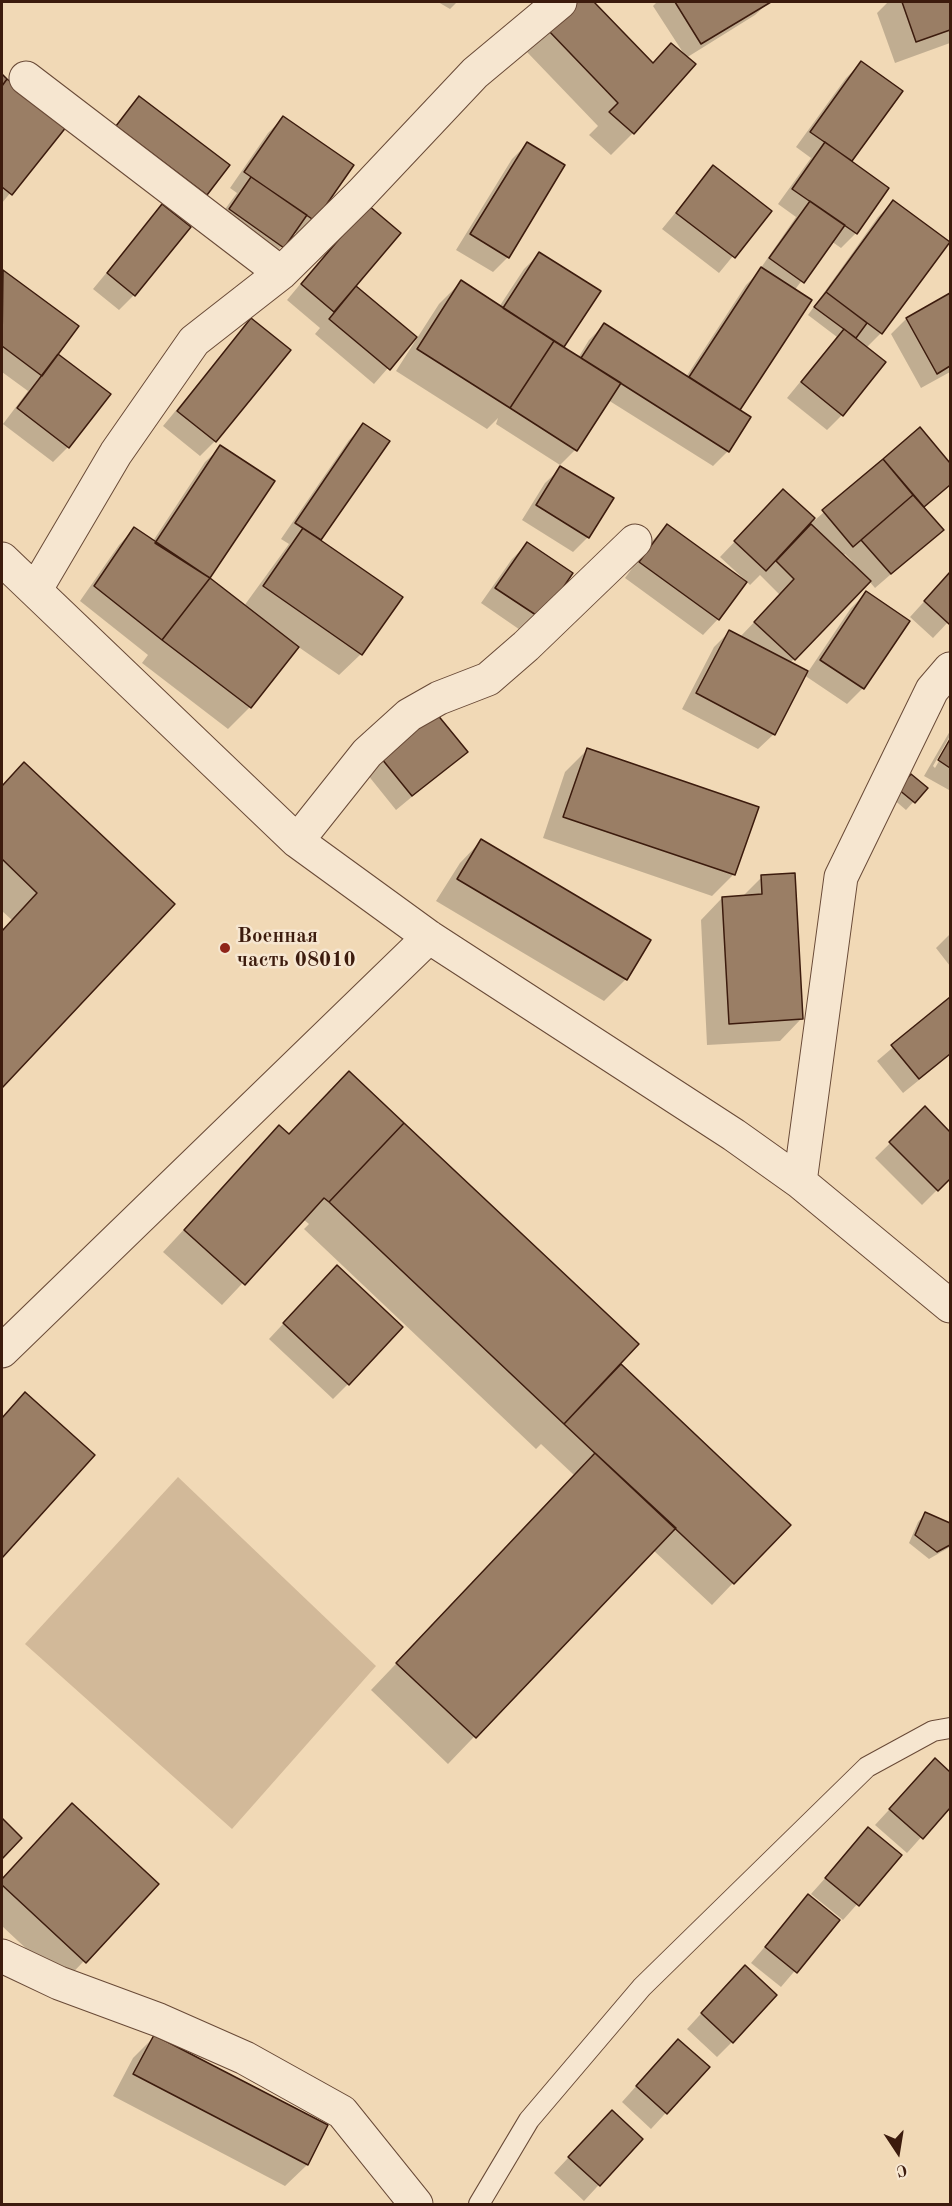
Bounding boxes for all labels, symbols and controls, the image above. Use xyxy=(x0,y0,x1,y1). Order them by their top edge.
place label: Военная часть 08010 xyxy=(237,923,356,973)
marker: Военная часть 08010 xyxy=(218,941,232,955)
north arrow xyxy=(868,2122,928,2182)
text: С xyxy=(895,2161,909,2179)

